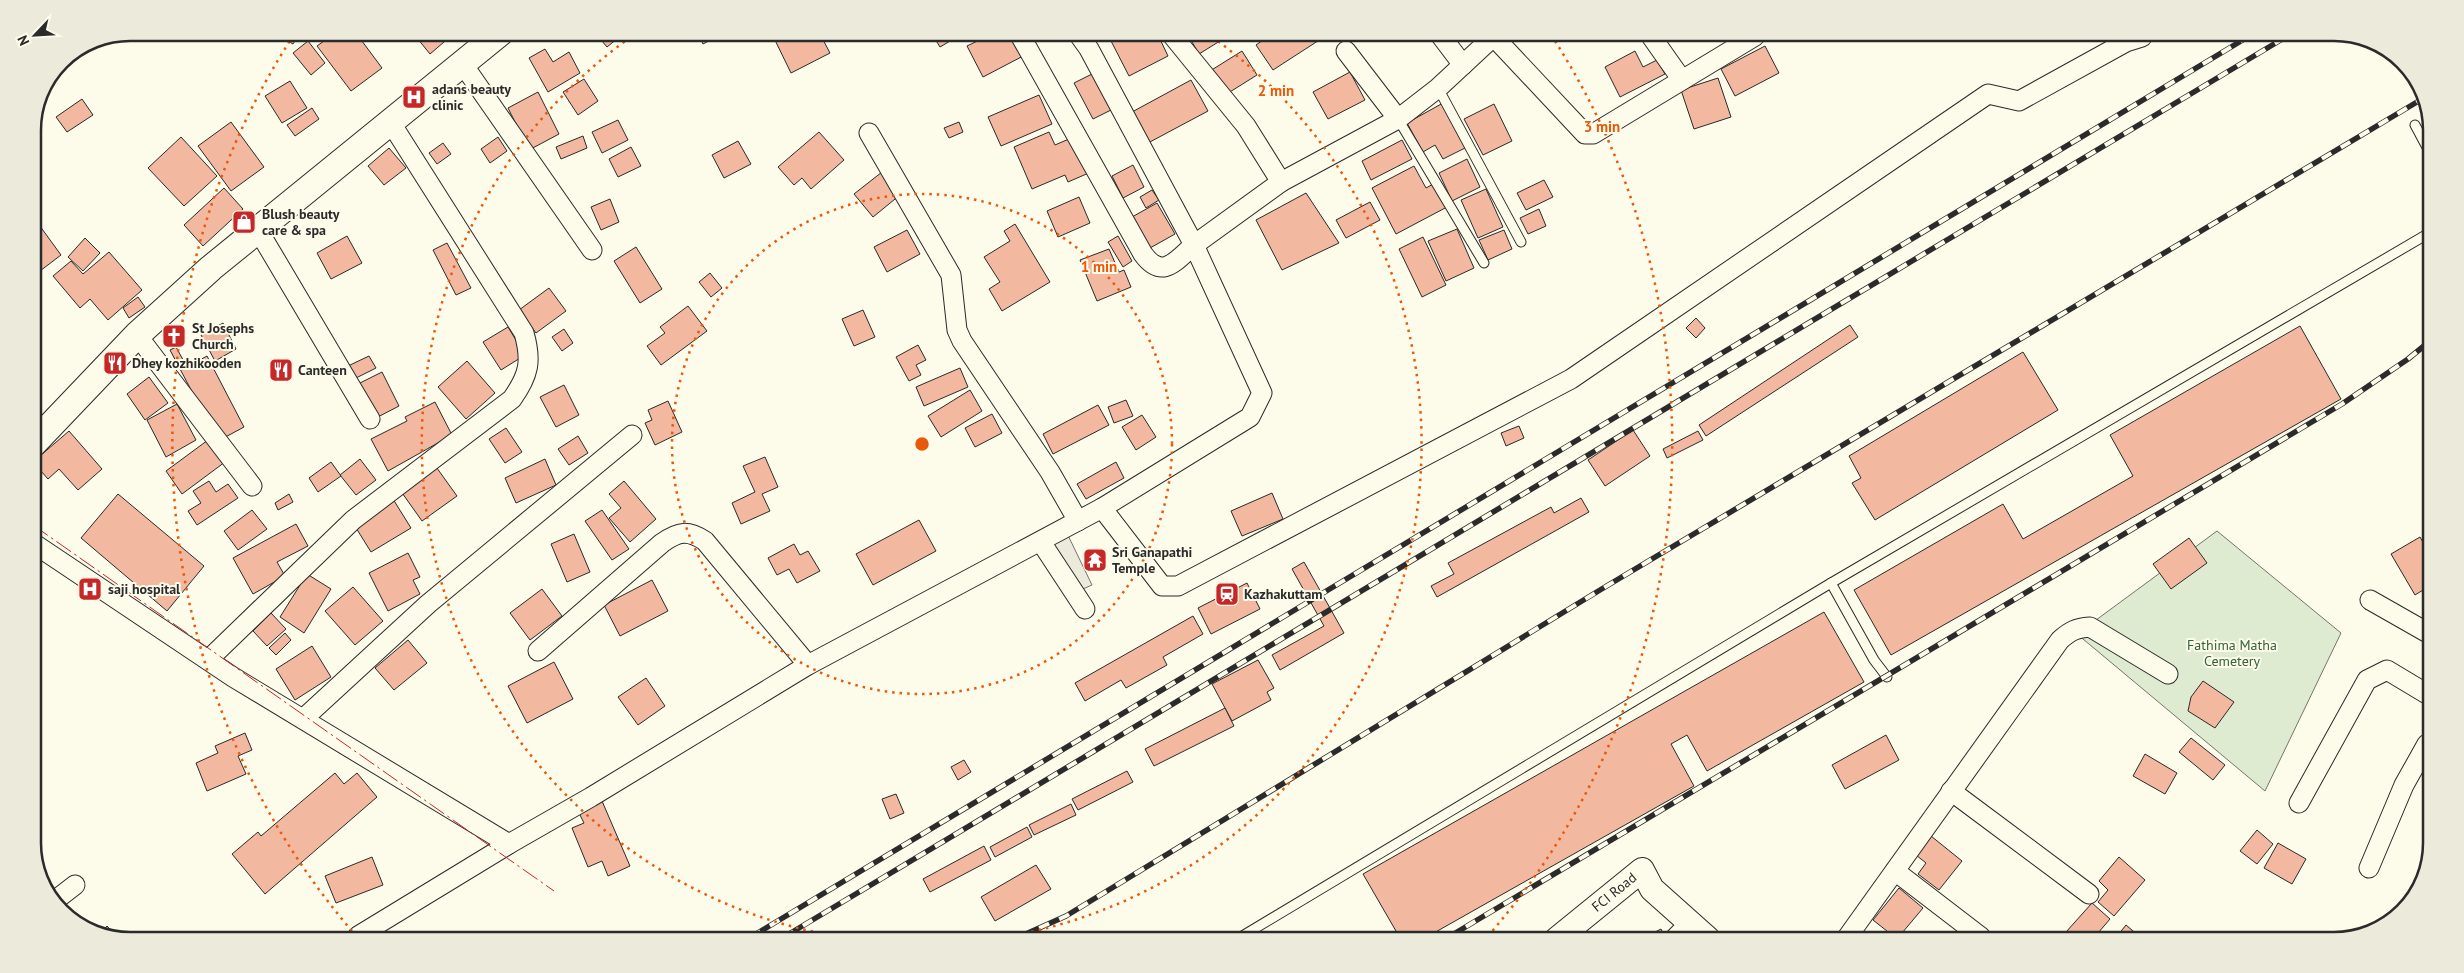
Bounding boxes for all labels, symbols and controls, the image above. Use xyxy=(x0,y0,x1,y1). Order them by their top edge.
north arrow xyxy=(10,10,60,60)
text: N xyxy=(13,33,33,48)
place label: adans beauty clinic xyxy=(432,80,511,114)
text: 2 min xyxy=(1258,81,1294,100)
hospital icon: adans beauty clinic xyxy=(401,84,427,110)
text: 3 min xyxy=(1584,117,1620,136)
place label: Blush beauty care & spa xyxy=(262,205,340,239)
shop icon: Blush beauty care & spa xyxy=(231,209,257,235)
text: 1 min xyxy=(1081,257,1117,276)
place label: St Josephs Church xyxy=(192,319,254,353)
church icon: St Josephs Church xyxy=(161,323,187,349)
restaurant icon: Dhey kozhikooden xyxy=(102,350,128,376)
place label: Dhey kozhikooden xyxy=(132,354,241,372)
restaurant icon: Canteen xyxy=(268,357,294,383)
place label: Canteen xyxy=(298,361,347,379)
centre of rings xyxy=(913,435,931,453)
place label: Sri Ganapathi Temple xyxy=(1112,543,1193,577)
temple icon: Sri Ganapathi Temple xyxy=(1082,547,1108,573)
hospital icon: saji hospital xyxy=(77,576,103,602)
place label: saji hospital xyxy=(108,580,181,598)
station icon: Kazhakuttam xyxy=(1214,581,1240,607)
place label: Kazhakuttam xyxy=(1244,585,1323,603)
park label: Fathima Matha Cemetery xyxy=(2187,636,2277,670)
street label: FCI Road xyxy=(1588,868,1640,916)

